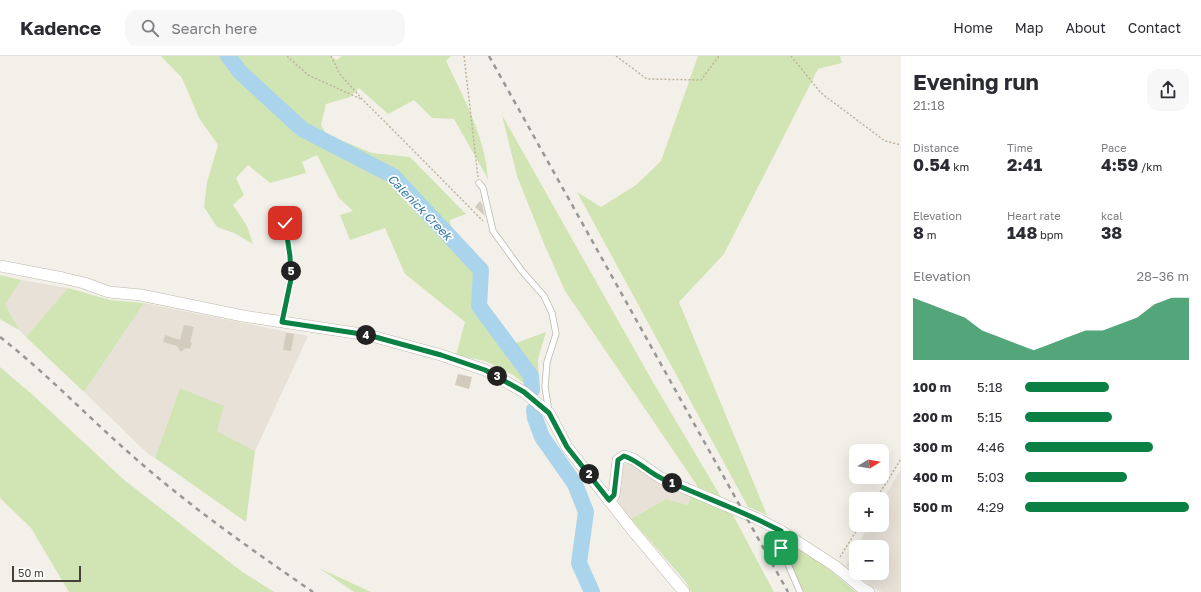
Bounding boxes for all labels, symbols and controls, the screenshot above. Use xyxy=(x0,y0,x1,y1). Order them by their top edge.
search box xyxy=(125,10,405,46)
text: Kadence xyxy=(20,16,101,39)
icon: search xyxy=(139,17,161,39)
text: Search here xyxy=(171,19,257,37)
text: Home xyxy=(953,19,993,36)
text: Map xyxy=(1015,19,1043,36)
text: About xyxy=(1065,19,1106,36)
text: Contact xyxy=(1128,19,1181,36)
text: Evening run xyxy=(913,68,1039,95)
button: share xyxy=(1147,69,1189,111)
text: 21:18 xyxy=(913,97,945,113)
text: Distance xyxy=(913,141,959,154)
text: Time xyxy=(1007,141,1033,154)
text: Pace xyxy=(1101,141,1127,154)
text: 0.54 xyxy=(913,154,951,175)
text: 2:41 xyxy=(1007,154,1042,175)
text: 4:59 xyxy=(1101,154,1138,175)
text: km xyxy=(951,160,969,173)
text: /km xyxy=(1138,160,1162,173)
water label: Calenick Creek xyxy=(385,171,456,244)
pin xyxy=(268,206,302,240)
text: Elevation xyxy=(913,209,962,222)
text: Heart rate xyxy=(1007,209,1061,222)
text: kcal xyxy=(1101,209,1123,222)
icon: check xyxy=(274,212,296,234)
text: 8 xyxy=(913,222,924,243)
text: 148 xyxy=(1007,222,1037,243)
text: 38 xyxy=(1101,222,1122,243)
text: m xyxy=(924,228,936,241)
text: bpm xyxy=(1037,228,1063,241)
pin: 5 xyxy=(281,261,301,281)
text: 5 xyxy=(288,264,294,277)
text: Elevation xyxy=(913,268,971,284)
text: 28–36 m xyxy=(1136,268,1189,284)
pin: 4 xyxy=(356,325,376,345)
text: 4 xyxy=(363,328,369,341)
pin: 3 xyxy=(487,366,507,386)
text: 3 xyxy=(494,369,500,382)
text: 100 m xyxy=(913,379,951,395)
text: 5:18 xyxy=(977,379,1003,395)
text: 200 m xyxy=(913,409,952,425)
text: 5:15 xyxy=(977,409,1002,425)
text: 300 m xyxy=(913,439,952,455)
text: 4:46 xyxy=(977,439,1005,455)
north arrow xyxy=(849,444,889,484)
map controls xyxy=(849,444,889,580)
pin: 2 xyxy=(579,464,599,484)
text: 2 xyxy=(586,467,592,480)
text: 400 m xyxy=(913,469,953,485)
text: 5:03 xyxy=(977,469,1004,485)
pin: 1 xyxy=(662,473,682,493)
text: 1 xyxy=(669,476,675,489)
button: + xyxy=(849,492,889,532)
text: 500 m xyxy=(913,499,952,515)
text: 4:29 xyxy=(977,499,1004,515)
pin xyxy=(764,531,798,565)
icon: arrive xyxy=(770,537,792,559)
button: − xyxy=(849,540,889,580)
scale bar xyxy=(12,564,81,583)
text: 50 m xyxy=(18,566,44,579)

